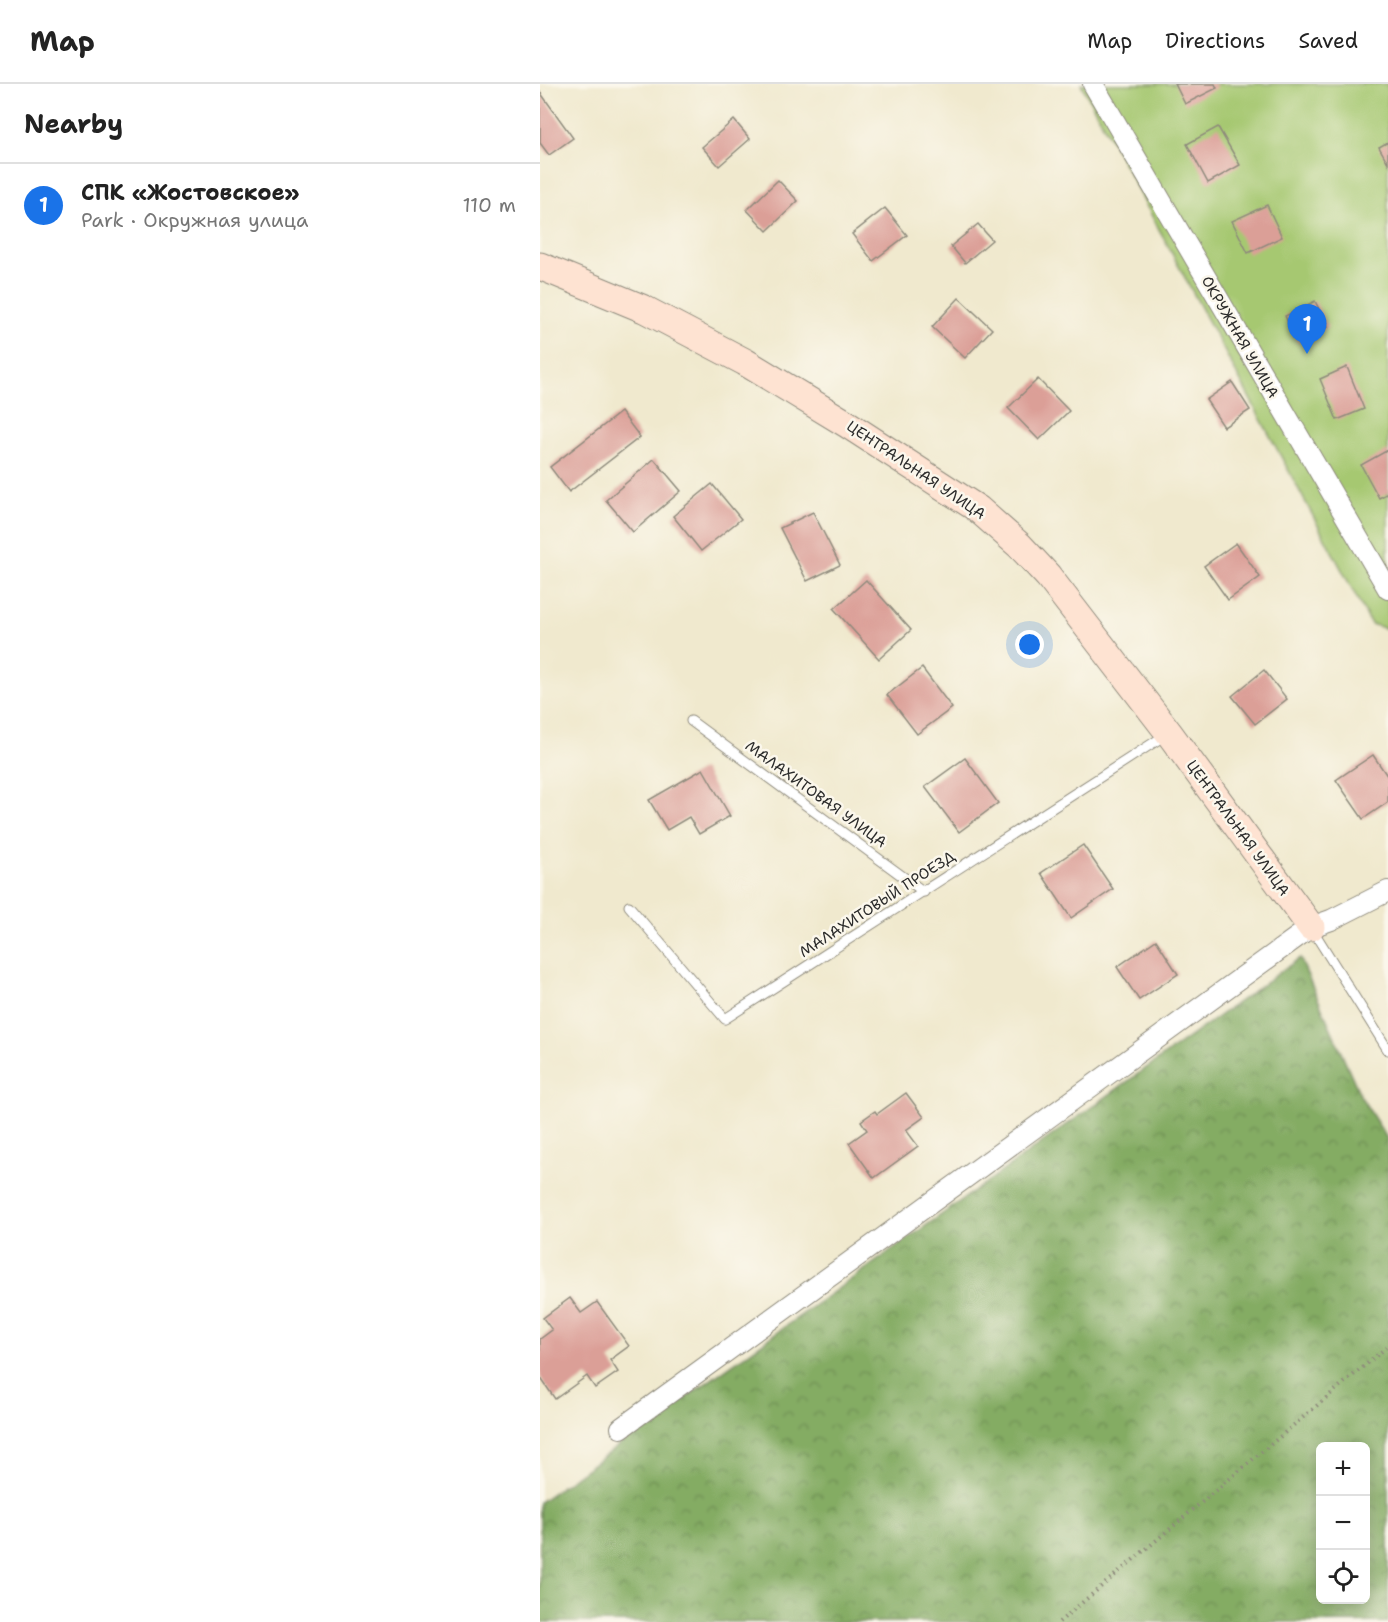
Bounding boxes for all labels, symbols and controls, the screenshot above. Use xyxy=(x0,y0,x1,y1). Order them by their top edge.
text: Map xyxy=(30,22,95,60)
text: Map xyxy=(1087,27,1132,55)
text: Directions xyxy=(1165,27,1265,55)
text: Saved xyxy=(1298,27,1358,55)
text: Nearby xyxy=(24,106,123,141)
text: СПК «Жостовское» xyxy=(81,178,300,207)
text: 1 xyxy=(39,192,48,218)
text: 110 m xyxy=(462,192,516,218)
text: Park · Окружная улица xyxy=(81,207,308,233)
street label: ОКРУЖНАЯ УЛИЦА xyxy=(1197,272,1283,402)
pin: 1 xyxy=(1288,304,1326,354)
street label: ЦЕНТРАЛЬНАЯ УЛИЦА xyxy=(843,416,989,524)
your location xyxy=(1015,630,1044,659)
street label: МАЛАХИТОВАЯ УЛИЦА xyxy=(741,736,891,852)
street label: ЦЕНТРАЛЬНАЯ УЛИЦА xyxy=(1182,756,1294,900)
street label: МАЛАХИТОВЫЙ ПРОЕЗД xyxy=(795,845,959,962)
map controls xyxy=(1316,1442,1370,1604)
button: + xyxy=(1316,1442,1370,1496)
button: − xyxy=(1316,1496,1370,1550)
button: locate xyxy=(1316,1550,1370,1604)

